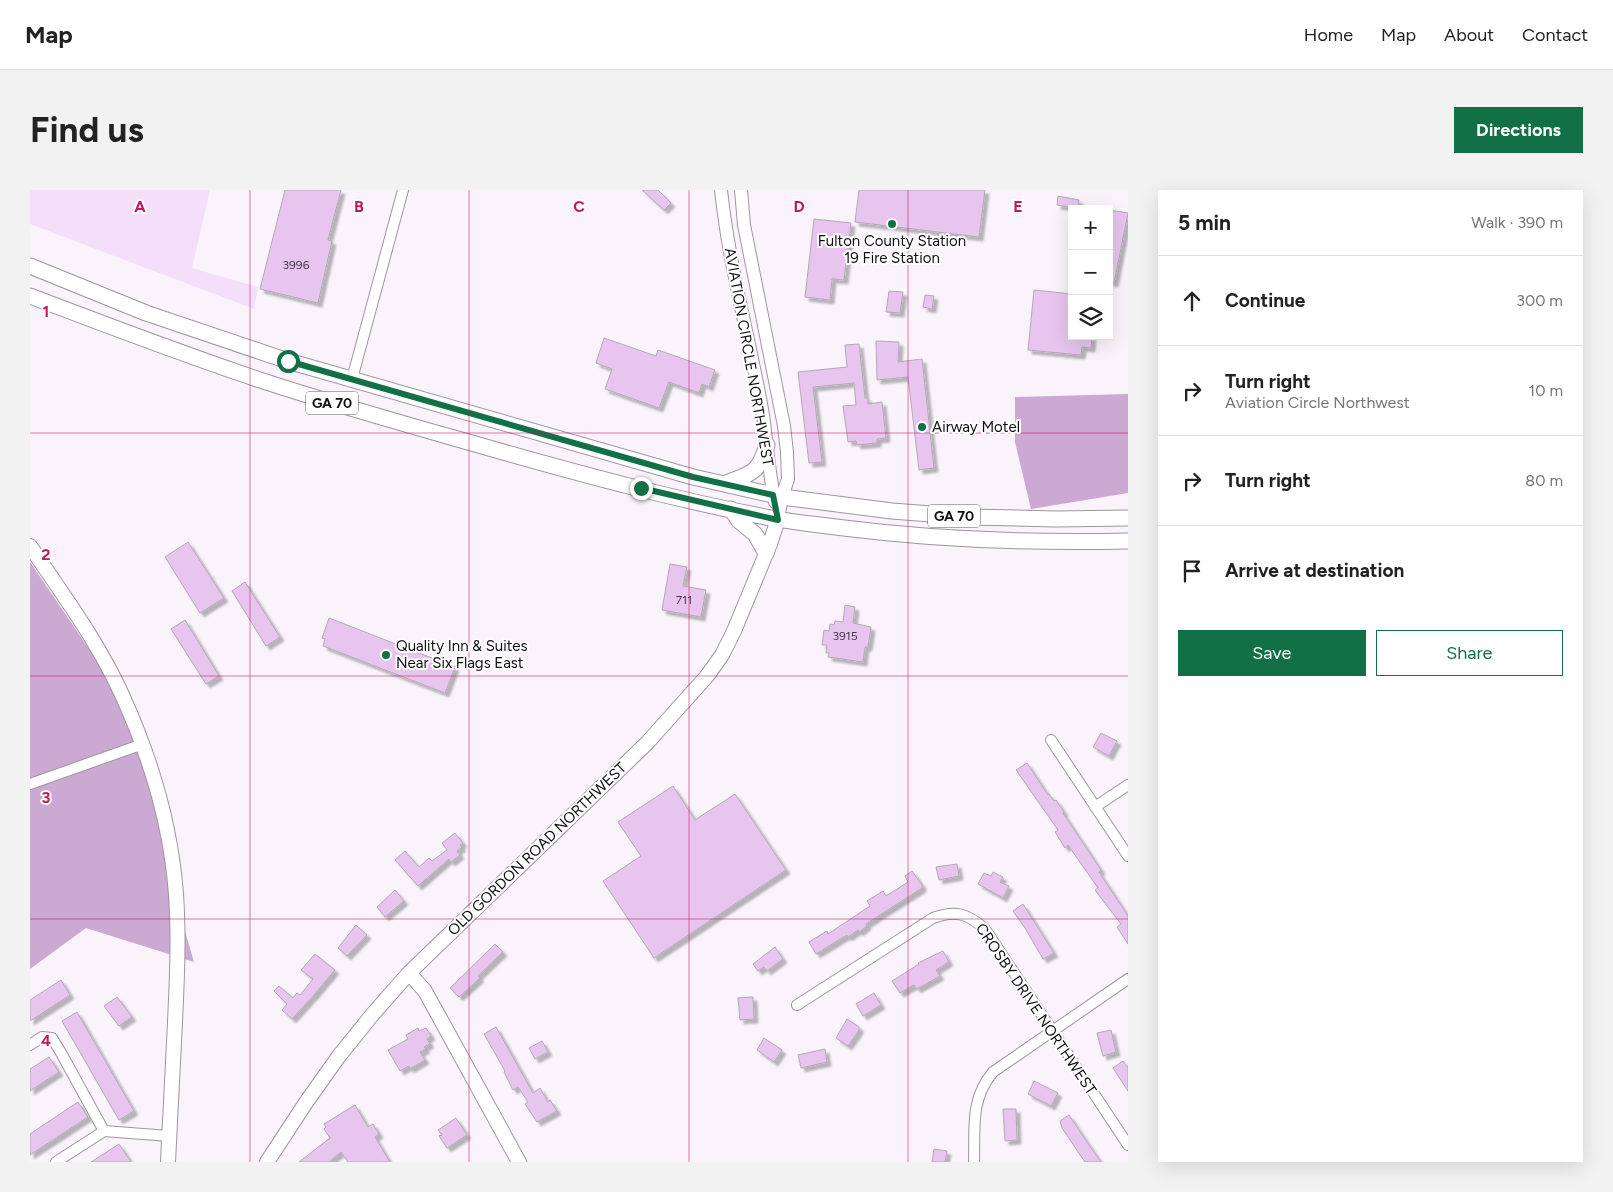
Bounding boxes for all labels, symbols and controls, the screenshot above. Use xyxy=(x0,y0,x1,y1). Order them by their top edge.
text: Map xyxy=(25,20,73,49)
text: Home xyxy=(1304,24,1353,46)
text: Map xyxy=(1381,24,1416,46)
text: About xyxy=(1444,24,1494,46)
text: Contact xyxy=(1522,24,1588,46)
button: Directions xyxy=(1454,107,1583,153)
text: Find us xyxy=(30,109,144,151)
text: A xyxy=(134,197,146,216)
text: B xyxy=(354,197,364,216)
text: C xyxy=(573,197,585,216)
text: D xyxy=(793,197,805,216)
text: E xyxy=(1013,197,1023,216)
map controls xyxy=(1068,205,1113,340)
button: + xyxy=(1068,205,1113,250)
text: 5 min xyxy=(1178,210,1231,235)
text: Walk · 390 m xyxy=(1471,213,1563,232)
marker: Fulton County Station 19 Fire Station xyxy=(886,218,898,230)
place label: Fulton County Station 19 Fire Station xyxy=(818,232,966,267)
street label: AVIATION CIRCLE NORTHWEST xyxy=(721,246,777,468)
button: − xyxy=(1068,250,1113,295)
house number: 3996 xyxy=(283,258,310,272)
icon: ahead xyxy=(1178,287,1206,315)
text: Continue xyxy=(1225,289,1305,312)
text: 300 m xyxy=(1516,291,1563,310)
button: layers xyxy=(1068,295,1113,340)
text: 1 xyxy=(43,302,49,321)
route start xyxy=(277,350,300,373)
text: Turn right xyxy=(1225,370,1311,393)
icon: right xyxy=(1178,377,1206,405)
text: 10 m xyxy=(1529,381,1563,400)
road number: GA 70 xyxy=(306,392,358,414)
text: Aviation Circle Northwest xyxy=(1225,393,1410,412)
place label: Airway Motel xyxy=(932,418,1020,436)
marker: Airway Motel xyxy=(916,421,928,433)
icon: right xyxy=(1178,467,1206,495)
text: Turn right xyxy=(1225,469,1311,492)
text: 80 m xyxy=(1525,471,1563,490)
route end xyxy=(630,477,653,500)
road number: GA 70 xyxy=(928,504,980,528)
text: 2 xyxy=(41,545,51,564)
icon: arrive xyxy=(1178,557,1206,585)
text: Arrive at destination xyxy=(1225,559,1404,582)
house number: 711 xyxy=(676,593,692,607)
house number: 3915 xyxy=(832,629,858,643)
button: Save xyxy=(1178,630,1366,676)
button: Share xyxy=(1376,630,1563,676)
place label: Quality Inn & Suites Near Six Flags East xyxy=(396,637,528,672)
marker: Quality Inn & Suites Near Six Flags East xyxy=(380,649,392,661)
street label: OLD GORDON ROAD NORTHWEST xyxy=(444,758,631,939)
text: 3 xyxy=(42,788,51,807)
street label: CROSBY DRIVE NORTHWEST xyxy=(972,920,1101,1099)
text: 4 xyxy=(41,1031,51,1050)

